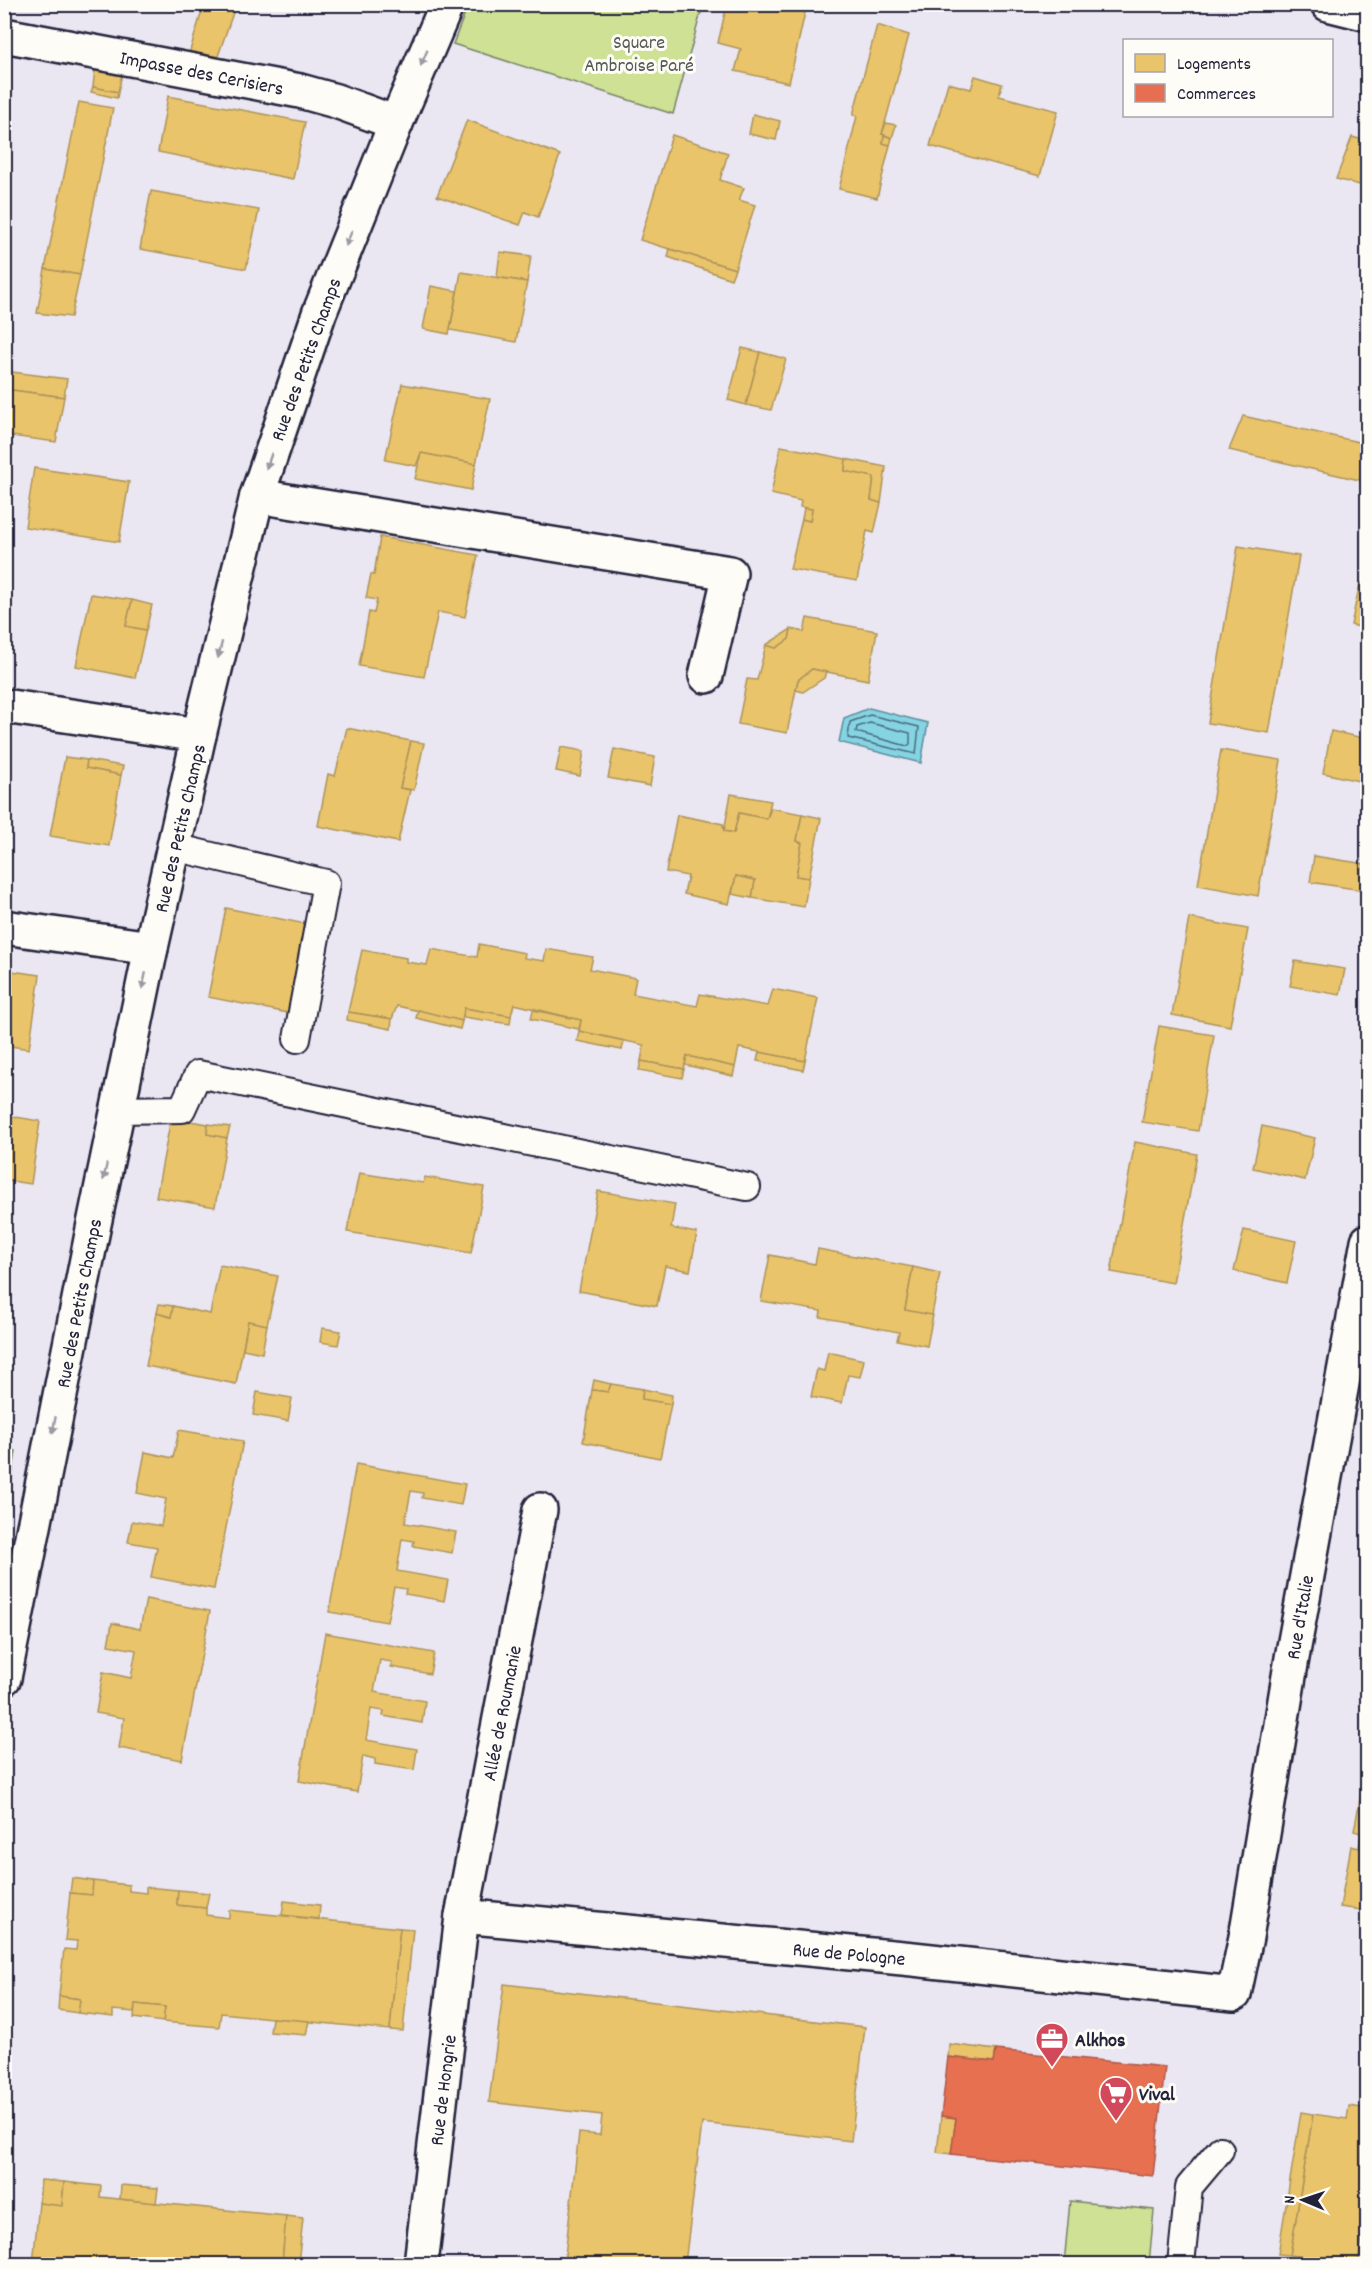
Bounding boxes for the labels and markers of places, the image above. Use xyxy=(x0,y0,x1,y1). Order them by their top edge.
office icon: Alkhos xyxy=(1034,2021,1070,2068)
place label: Alkhos xyxy=(1075,2028,1125,2056)
supermarket icon: Vival xyxy=(1098,2075,1134,2122)
place label: Vival xyxy=(1139,2082,1175,2110)

